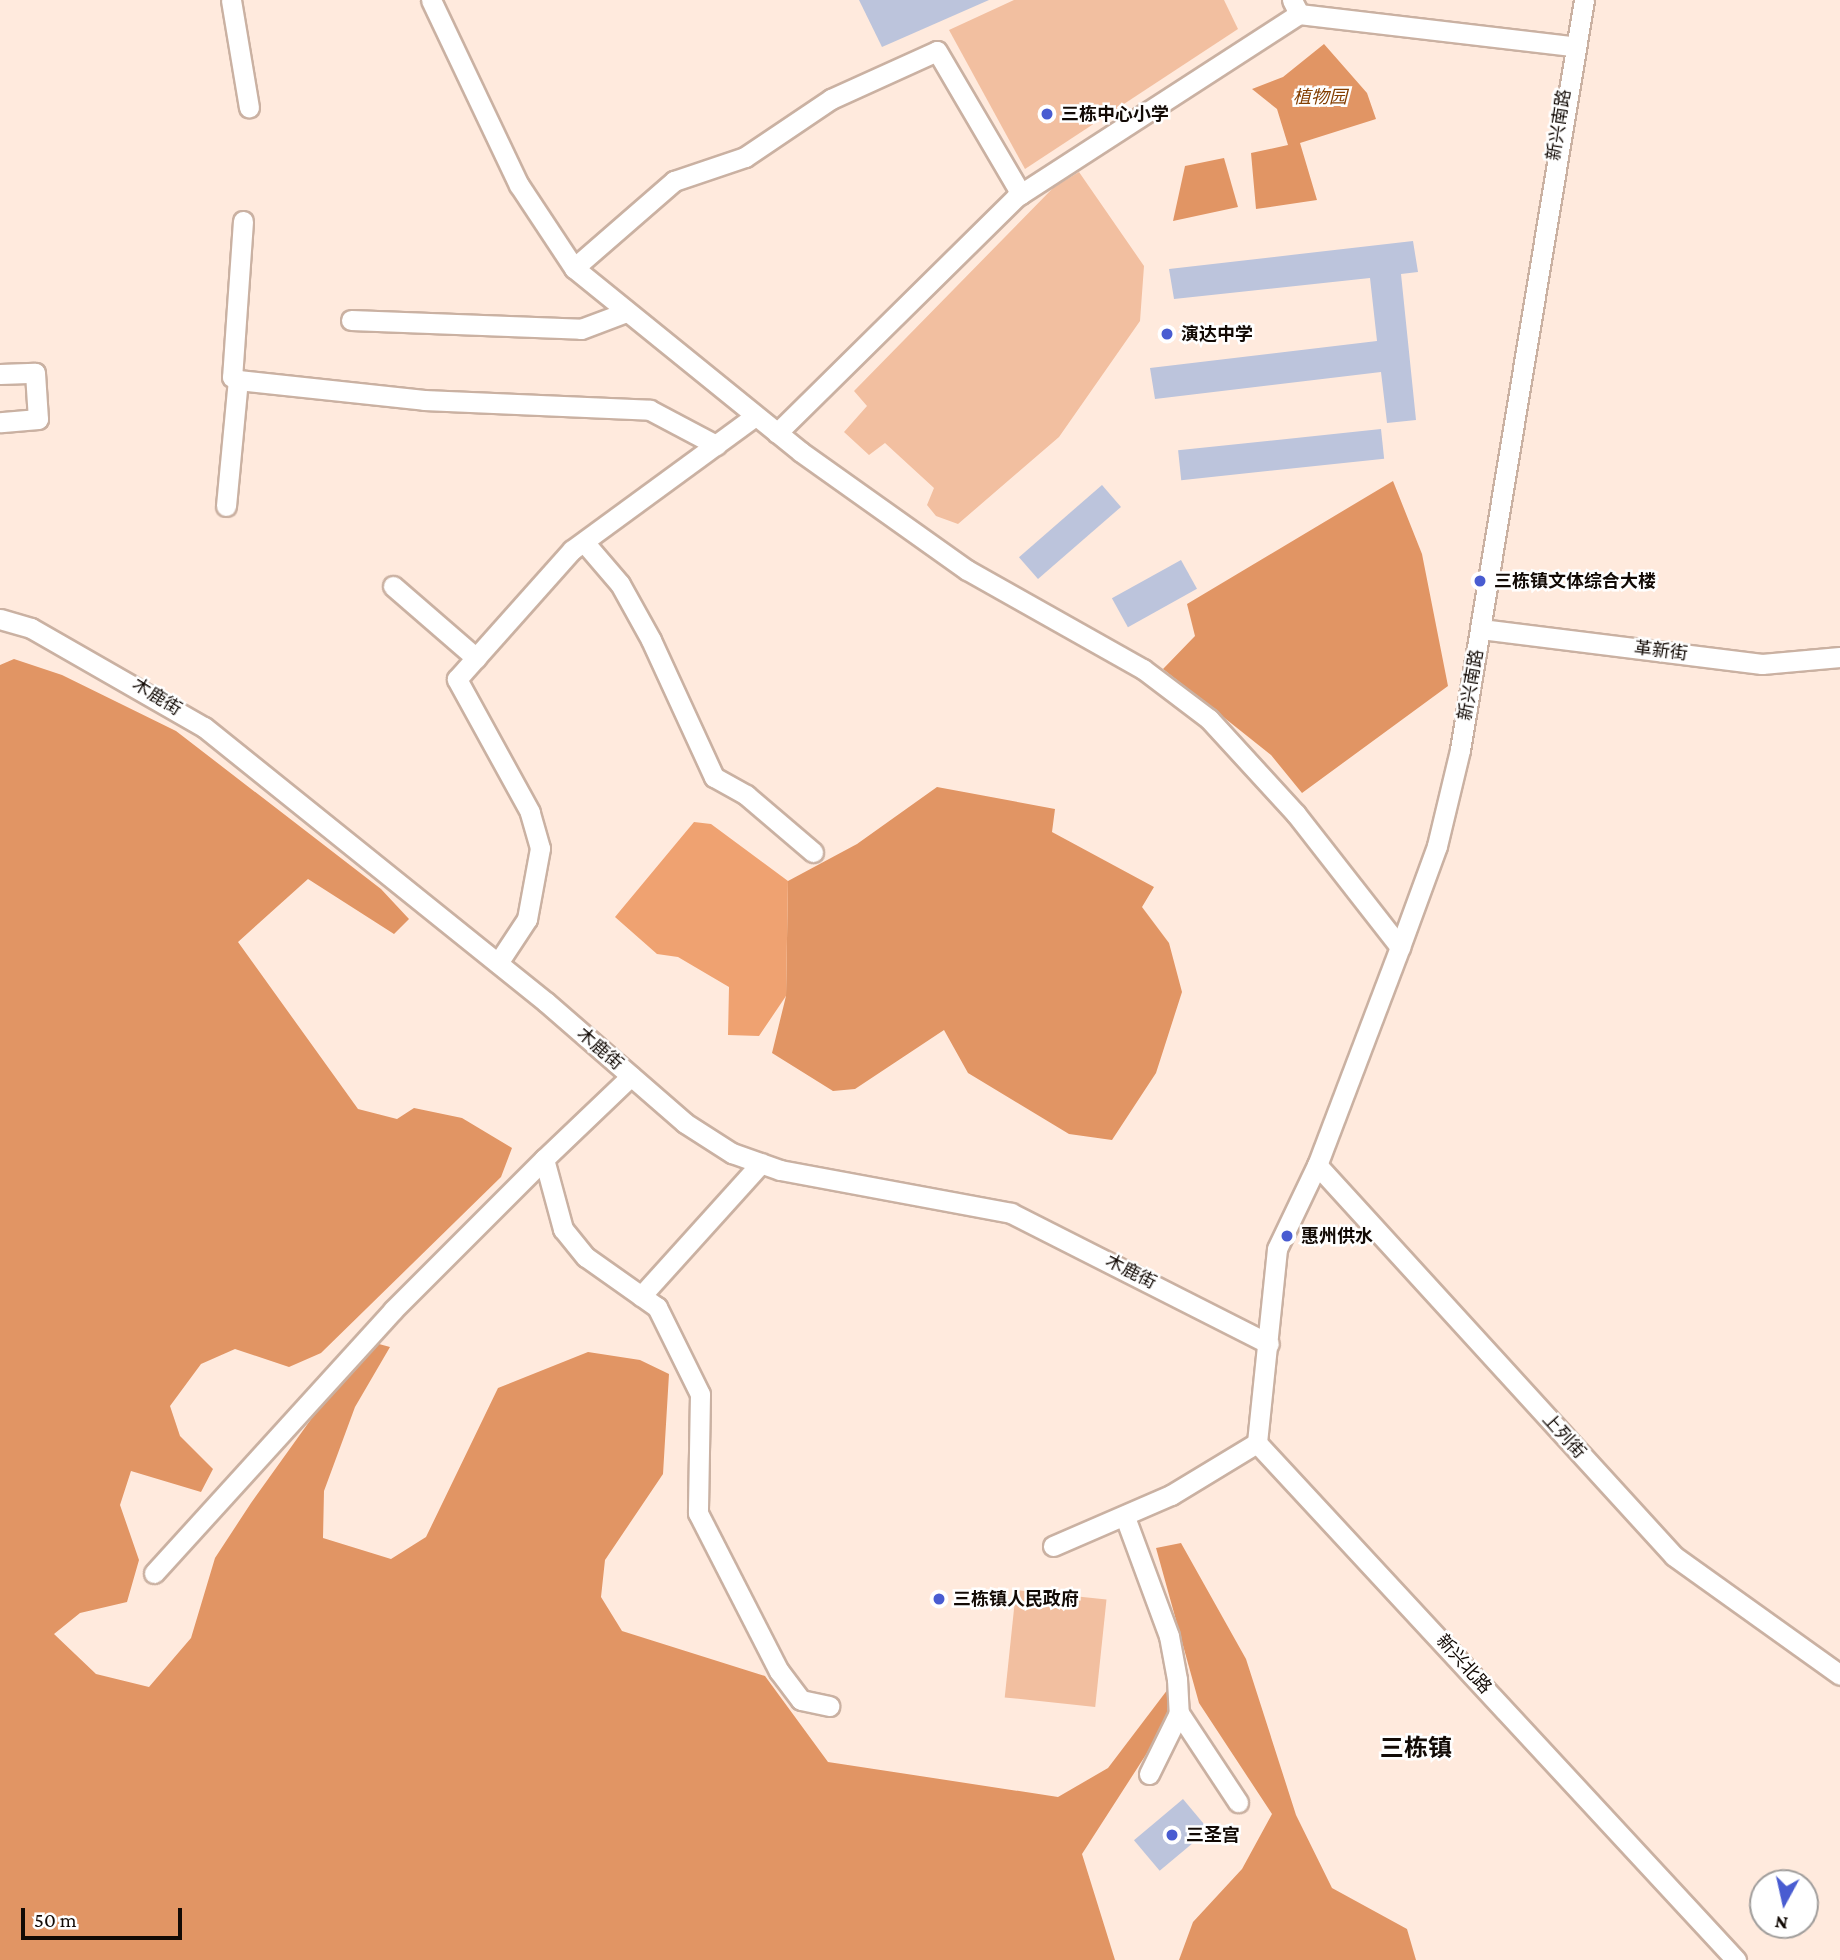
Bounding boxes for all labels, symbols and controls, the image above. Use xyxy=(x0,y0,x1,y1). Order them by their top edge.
park label: 植物园 xyxy=(1293,86,1347,108)
street label: 新兴南路 xyxy=(1543,88,1575,162)
place label: 三栋中心小学 xyxy=(1061,103,1169,125)
marker: 三栋中心小学 xyxy=(1039,106,1055,122)
place label: 演达中学 xyxy=(1181,323,1253,345)
marker: 演达中学 xyxy=(1159,326,1175,342)
place label: 三栋镇文体综合大楼 xyxy=(1494,570,1656,592)
marker: 三栋镇文体综合大楼 xyxy=(1472,573,1488,589)
street label: 革新街 xyxy=(1633,637,1689,665)
street label: 新兴南路 xyxy=(1454,648,1488,722)
street label: 木鹿街 xyxy=(128,674,186,720)
street label: 木鹿街 xyxy=(573,1023,627,1075)
place label: 惠州供水 xyxy=(1301,1225,1373,1247)
marker: 惠州供水 xyxy=(1279,1228,1295,1244)
street label: 木鹿街 xyxy=(1102,1250,1160,1294)
street label: 上列街 xyxy=(1538,1409,1590,1463)
place label: 三栋镇人民政府 xyxy=(953,1588,1079,1610)
marker: 三栋镇人民政府 xyxy=(931,1591,947,1607)
street label: 新兴北路 xyxy=(1432,1630,1496,1698)
district label: 三栋镇 xyxy=(1380,1734,1452,1762)
place label: 三圣宫 xyxy=(1186,1824,1240,1846)
marker: 三圣宫 xyxy=(1164,1827,1180,1843)
north arrow xyxy=(1749,1869,1819,1939)
scale bar xyxy=(24,1894,186,1938)
text: 50 m xyxy=(34,1908,77,1932)
text: N xyxy=(1773,1912,1789,1935)

